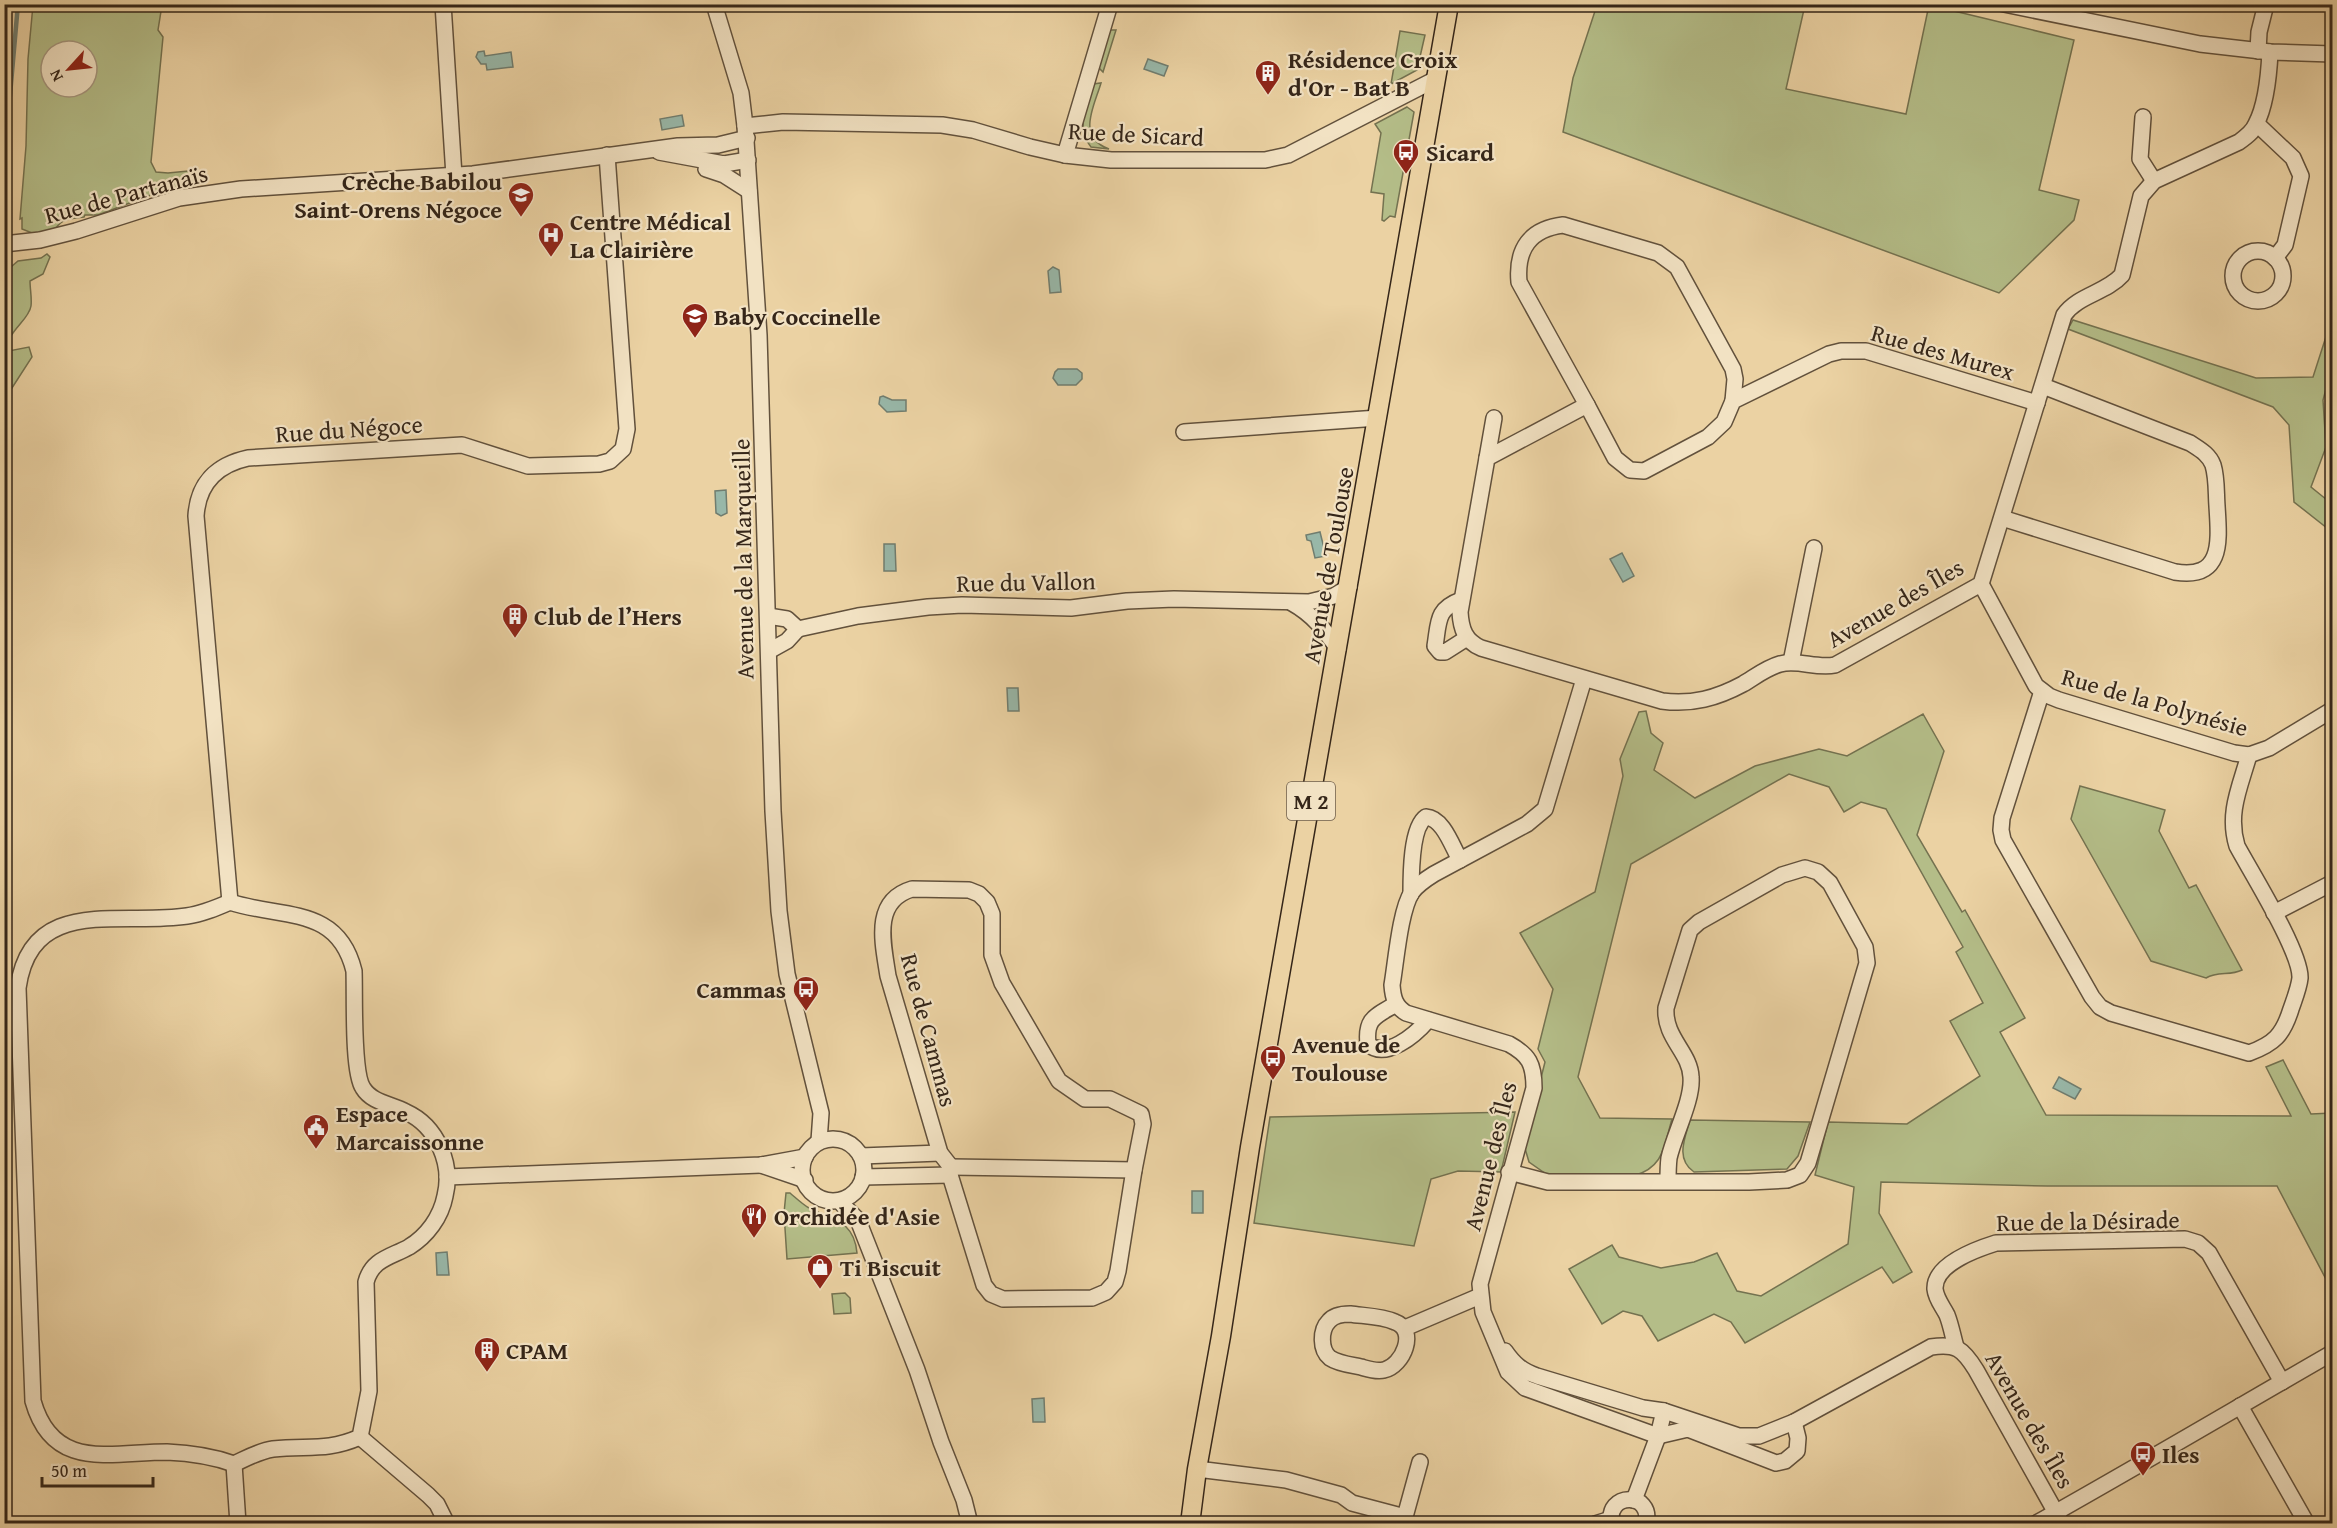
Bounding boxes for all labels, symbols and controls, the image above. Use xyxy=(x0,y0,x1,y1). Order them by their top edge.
north arrow xyxy=(39,39,99,99)
place label: Résidence Croix d'Or - Bat B xyxy=(1288,42,1458,105)
building icon: Résidence Croix d'Or - Bat B xyxy=(1253,58,1283,96)
text: N xyxy=(42,65,69,86)
street label: Rue de Sicard xyxy=(1067,113,1205,155)
place label: Sicard xyxy=(1426,135,1494,170)
bus stop icon: Sicard xyxy=(1391,137,1421,175)
street label: Rue de Partanaïs xyxy=(40,155,212,233)
place label: Crèche Babilou Saint-Orens Négoce xyxy=(294,164,502,227)
school or university icon: Crèche Babilou Saint-Orens Négoce xyxy=(506,180,536,218)
place label: Centre Médical La Clairière xyxy=(570,204,731,267)
hospital icon: Centre Médical La Clairière xyxy=(536,220,566,258)
place label: Baby Coccinelle xyxy=(714,299,881,334)
school or university icon: Baby Coccinelle xyxy=(680,301,710,339)
street label: Rue des Murex xyxy=(1867,315,2019,389)
street label: Rue du Négoce xyxy=(274,406,424,452)
street label: Avenue de la Marqueille xyxy=(723,438,763,680)
street label: Avenue de Toulouse xyxy=(1293,464,1363,666)
street label: Avenue des Îles xyxy=(1820,550,1970,656)
street label: Rue du Vallon xyxy=(956,563,1096,601)
place label: Club de l’Hers xyxy=(534,599,682,634)
building icon: Club de l’Hers xyxy=(500,601,530,639)
street label: Rue de la Polynésie xyxy=(2058,659,2252,745)
road number: M 2 xyxy=(1287,782,1335,820)
street label: Rue de Cammas xyxy=(892,950,966,1110)
place label: Cammas xyxy=(696,972,786,1007)
bus stop icon: Cammas xyxy=(791,974,821,1012)
place label: Avenue de Toulouse xyxy=(1292,1027,1400,1090)
bus stop icon: Avenue de Toulouse xyxy=(1258,1043,1288,1081)
street label: Avenue des Îles xyxy=(1455,1078,1525,1234)
place label: Espace Marcaissonne xyxy=(336,1096,484,1159)
public building icon: Espace Marcaissonne xyxy=(301,1112,331,1150)
place label: Orchidée d'Asie xyxy=(774,1199,940,1234)
restaurant icon: Orchidée d'Asie xyxy=(739,1201,769,1239)
street label: Rue de la Désirade xyxy=(1996,1202,2180,1240)
place label: Ti Biscuit xyxy=(840,1250,941,1285)
shop icon: Ti Biscuit xyxy=(805,1252,835,1290)
place label: CPAM xyxy=(506,1333,568,1368)
building icon: CPAM xyxy=(472,1335,502,1373)
street label: Avenue des Îles xyxy=(1977,1345,2083,1495)
place label: Iles xyxy=(2162,1437,2200,1472)
bus stop icon: Iles xyxy=(2128,1439,2158,1477)
scale bar xyxy=(42,1450,153,1488)
text: 50 m xyxy=(51,1457,87,1484)

